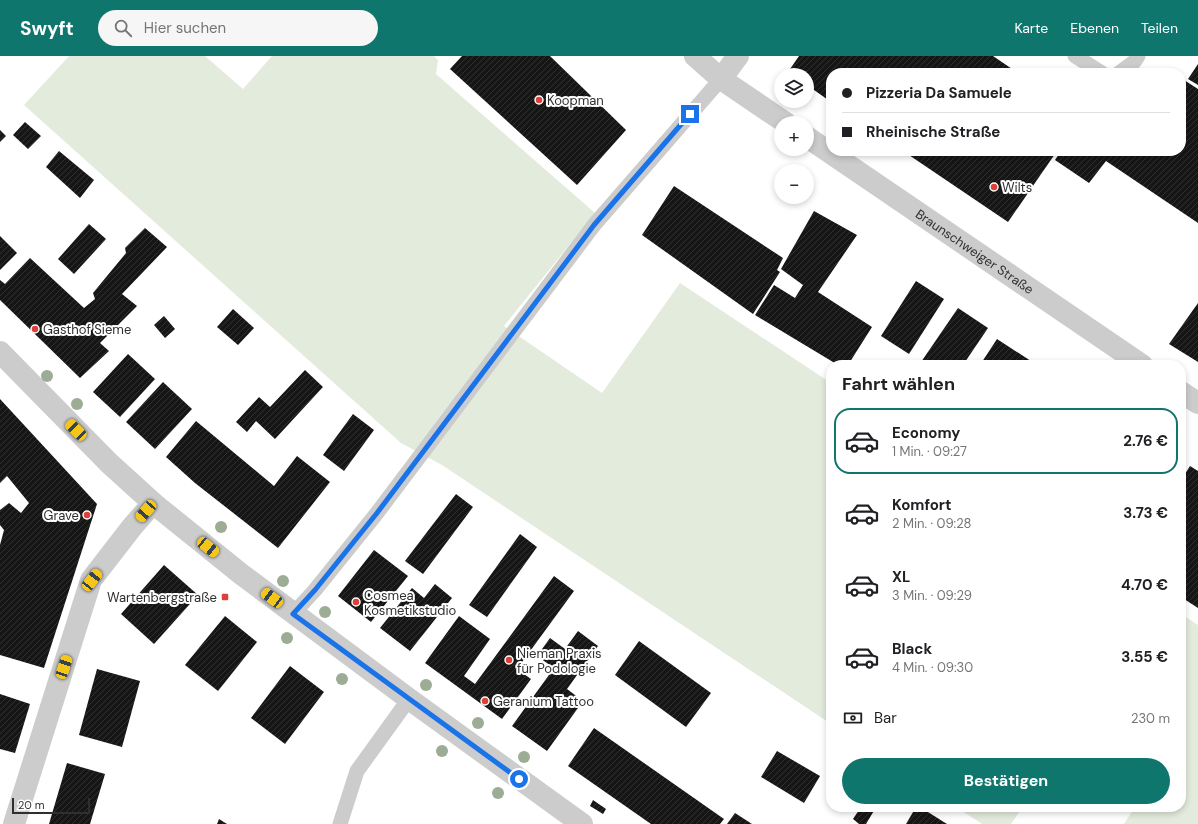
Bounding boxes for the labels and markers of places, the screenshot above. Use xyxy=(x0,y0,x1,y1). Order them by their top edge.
place label: Koopman xyxy=(547,92,604,109)
marker: Koopman xyxy=(534,95,544,105)
place label: Wilts xyxy=(1002,179,1032,196)
marker: Wilts xyxy=(989,182,999,192)
place label: Gasthof Sieme xyxy=(43,321,131,338)
marker: Gasthof Sieme xyxy=(30,324,40,334)
place label: Grave xyxy=(44,507,79,524)
marker: Grave xyxy=(82,510,92,520)
place label: Cosmea Kosmetikstudio xyxy=(364,587,457,619)
place label: Wartenbergstraße xyxy=(107,589,217,606)
marker: Wartenbergstraße xyxy=(220,592,230,602)
marker: Cosmea Kosmetikstudio xyxy=(351,597,361,607)
place label: Nieman Praxis für Podologie xyxy=(517,645,602,677)
marker: Nieman Praxis für Podologie xyxy=(504,655,514,665)
place label: Geranium Tattoo xyxy=(493,693,594,710)
marker: Geranium Tattoo xyxy=(480,696,490,706)

